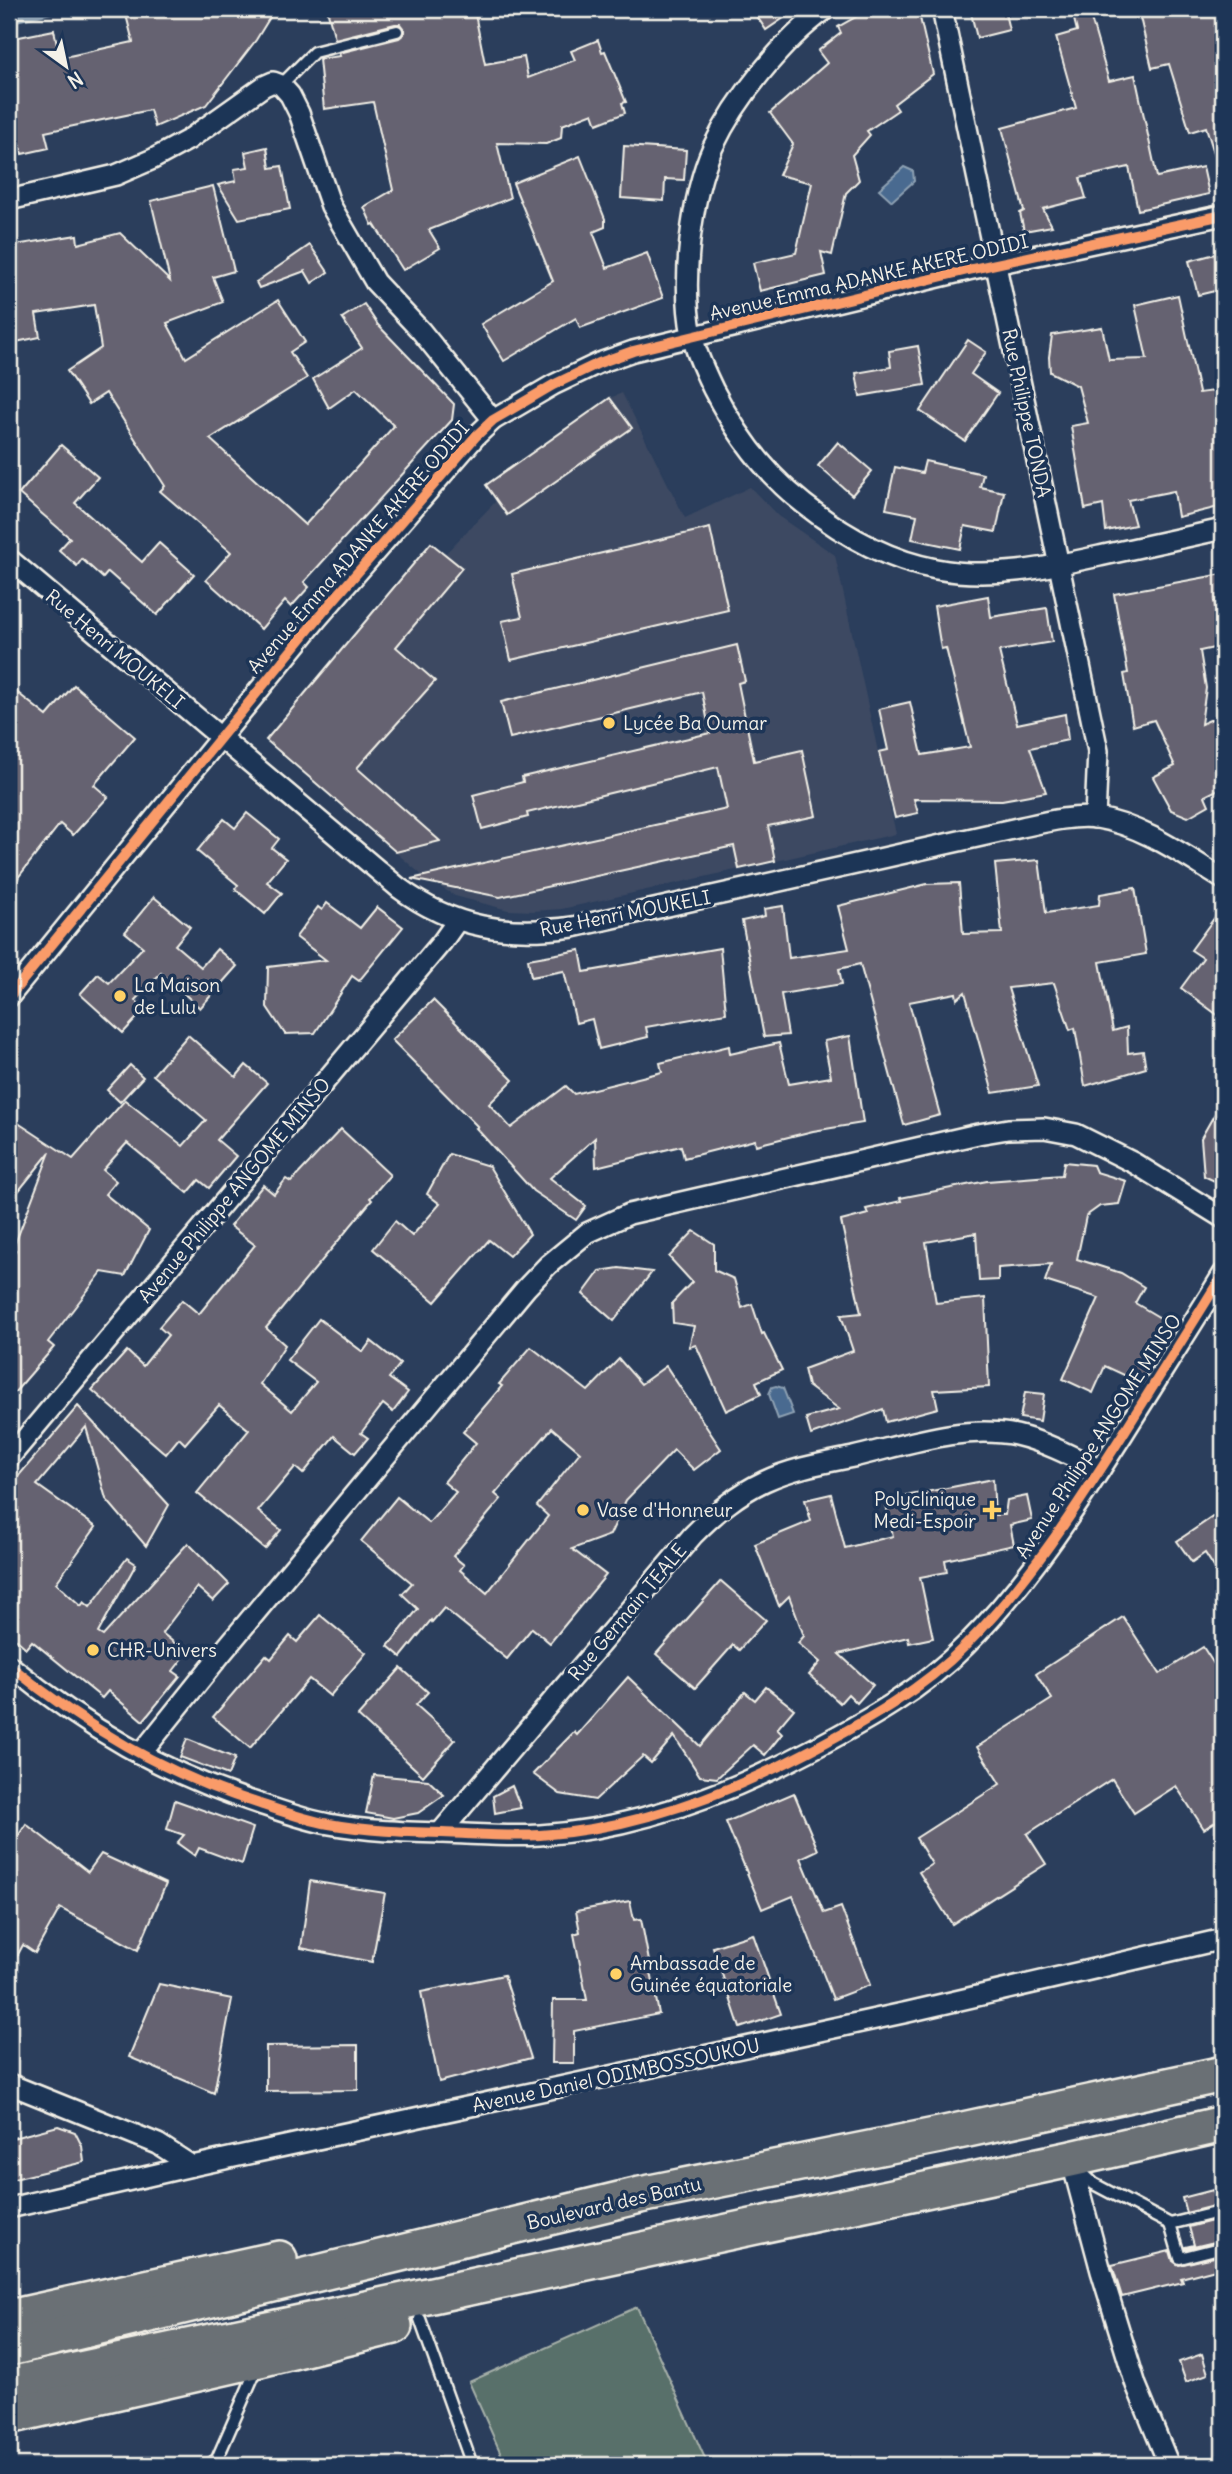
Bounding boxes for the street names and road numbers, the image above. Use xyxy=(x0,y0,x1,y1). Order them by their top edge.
street label: Avenue Emma ADANKE AKERE ODIDI xyxy=(707,229,1031,325)
street label: Rue Philippe TONDA xyxy=(997,326,1057,500)
street label: Avenue Emma ADANKE AKERE ODIDI xyxy=(242,416,474,678)
street label: Rue Henri MOUKELI xyxy=(41,584,189,714)
street label: Rue Henri MOUKELI xyxy=(538,885,712,941)
street label: Avenue Philippe ANGOME MINSO xyxy=(133,1072,335,1308)
street label: Avenue Philippe ANGOME MINSO xyxy=(1010,1309,1186,1563)
street label: Rue Germain TEALE xyxy=(563,1539,691,1685)
street label: Avenue Daniel ODIMBOSSOUKOU xyxy=(470,2033,762,2117)
street label: Boulevard des Bantu xyxy=(525,2171,703,2235)

